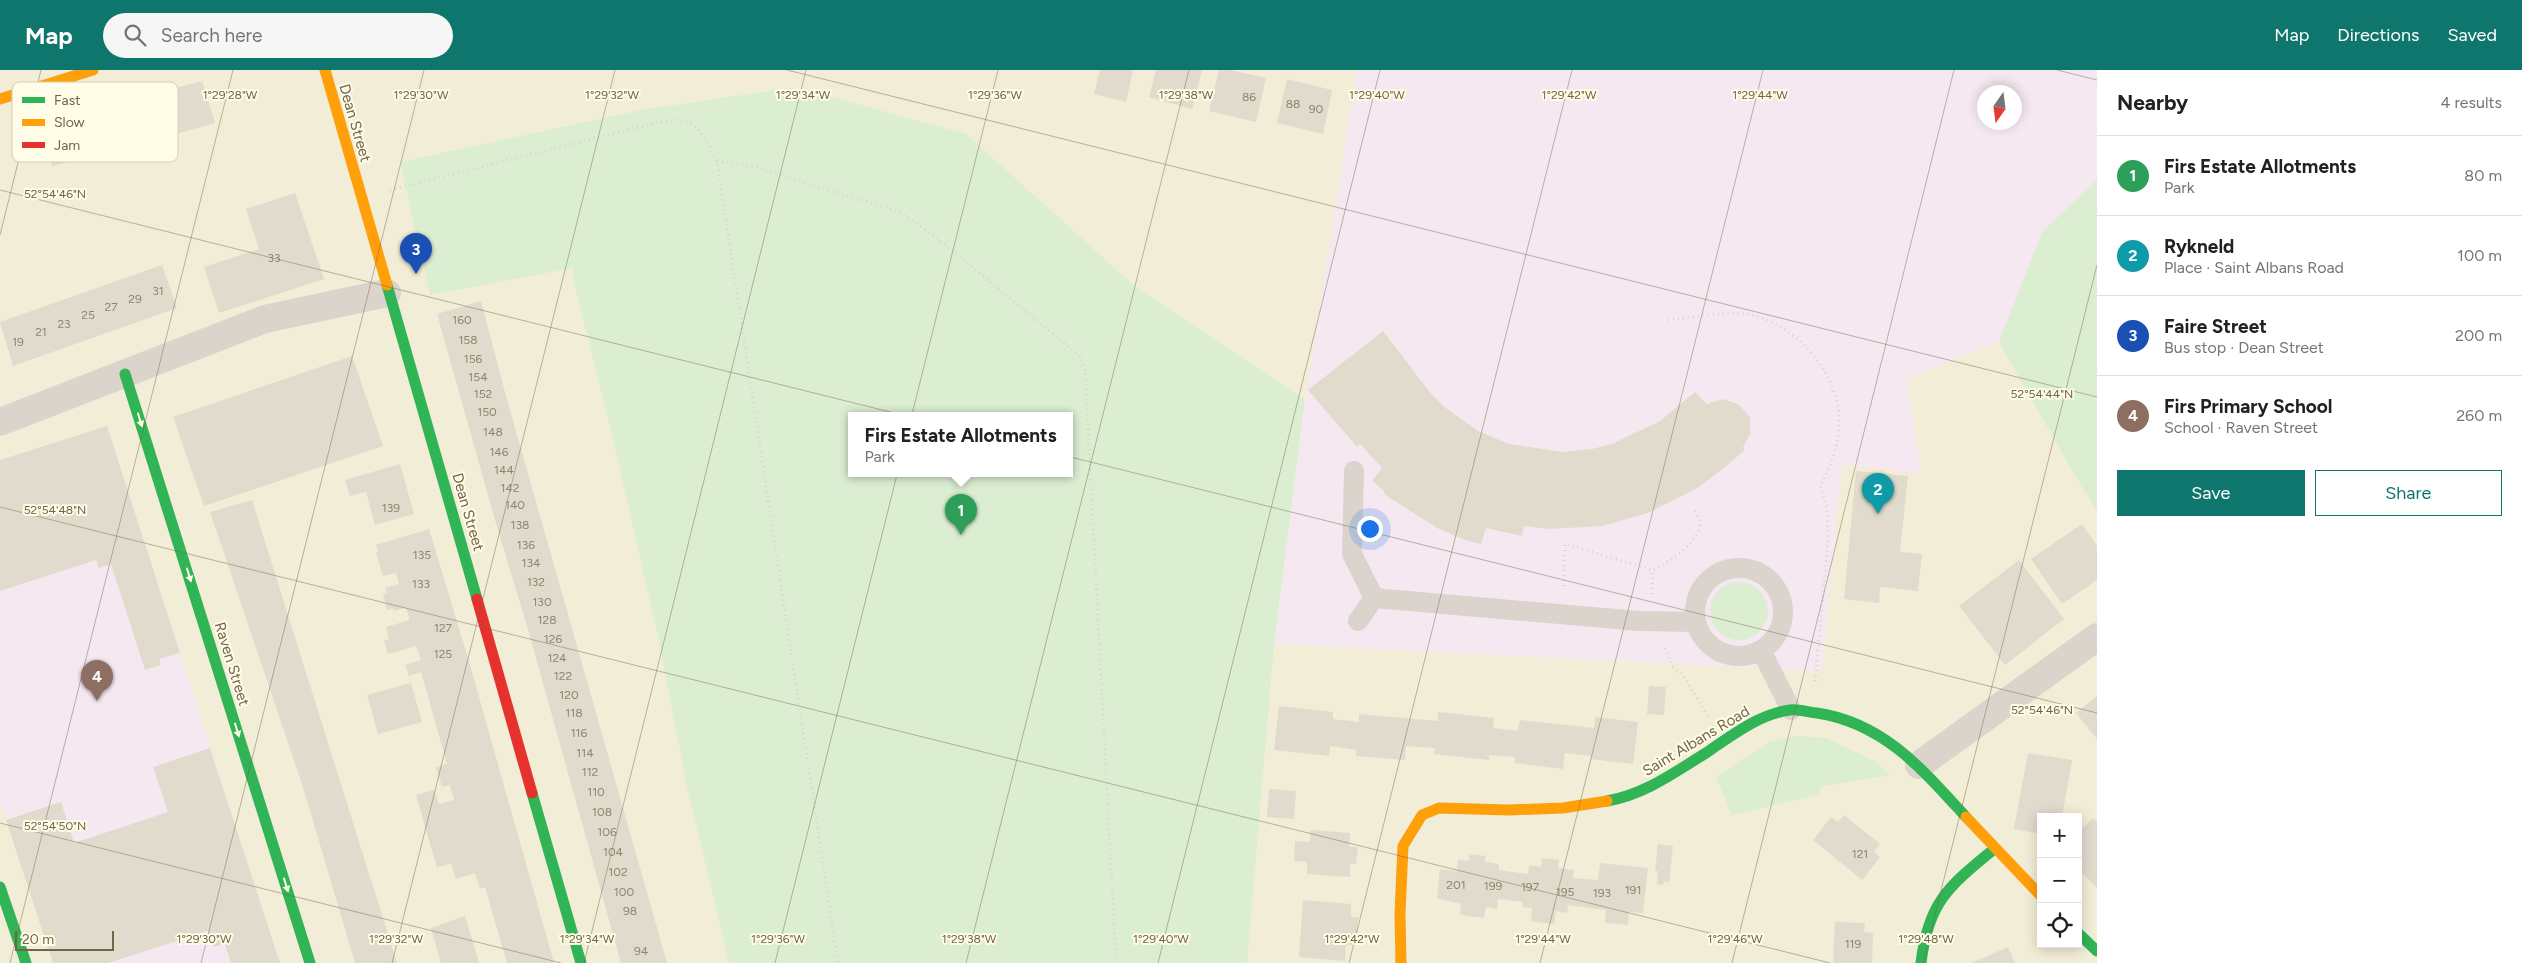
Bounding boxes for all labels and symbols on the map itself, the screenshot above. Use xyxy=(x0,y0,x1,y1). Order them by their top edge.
legend xyxy=(12,82,178,162)
street label: Dean Street xyxy=(335,82,375,164)
north arrow xyxy=(1977,85,2022,130)
text: 1°29'28"W xyxy=(203,88,258,102)
text: 1°29'30"W xyxy=(394,88,449,102)
text: 1°29'32"W xyxy=(585,88,639,102)
text: 1°29'34"W xyxy=(776,88,831,102)
text: 1°29'36"W xyxy=(968,88,1022,102)
text: 1°29'38"W xyxy=(1159,88,1214,102)
text: 1°29'40"W xyxy=(1349,88,1405,102)
text: 1°29'42"W xyxy=(1542,88,1597,102)
text: 1°29'44"W xyxy=(1732,88,1788,102)
house number: 86 xyxy=(1242,90,1256,104)
text: Fast xyxy=(54,92,80,109)
house number: 88 xyxy=(1286,97,1300,111)
house number: 90 xyxy=(1309,102,1324,116)
text: Slow xyxy=(54,114,85,131)
text: Jam xyxy=(54,137,80,154)
text: 52°54'46"N xyxy=(24,187,86,201)
pin: 3 xyxy=(400,233,432,274)
house number: 33 xyxy=(267,251,281,265)
house number: 31 xyxy=(152,284,164,298)
house number: 29 xyxy=(128,292,142,306)
house number: 27 xyxy=(104,300,118,314)
house number: 25 xyxy=(81,308,95,322)
house number: 160 xyxy=(452,313,472,327)
house number: 23 xyxy=(57,317,71,331)
house number: 21 xyxy=(35,325,47,339)
house number: 158 xyxy=(458,333,478,347)
house number: 19 xyxy=(12,335,24,349)
house number: 156 xyxy=(464,352,483,366)
house number: 154 xyxy=(468,370,488,384)
house number: 152 xyxy=(474,387,492,401)
text: 52°54'44"N xyxy=(2011,387,2073,401)
house number: 150 xyxy=(477,405,497,419)
one-way arrow xyxy=(137,413,144,428)
house number: 148 xyxy=(483,425,503,439)
house number: 146 xyxy=(489,445,509,459)
house number: 144 xyxy=(494,463,514,477)
street label: Dean Street xyxy=(448,471,488,553)
pin: 2 xyxy=(1862,473,1894,514)
house number: 142 xyxy=(500,481,520,495)
pin: 1 xyxy=(945,494,977,535)
house number: 140 xyxy=(505,498,525,512)
house number: 139 xyxy=(382,501,400,515)
text: 52°54'48"N xyxy=(24,503,86,517)
your location xyxy=(1357,516,1383,542)
house number: 138 xyxy=(511,518,529,532)
house number: 136 xyxy=(517,538,535,552)
house number: 135 xyxy=(413,548,431,562)
house number: 134 xyxy=(522,556,541,570)
one-way arrow xyxy=(185,568,193,583)
house number: 132 xyxy=(527,575,545,589)
house number: 133 xyxy=(412,577,430,591)
house number: 130 xyxy=(532,595,552,609)
house number: 128 xyxy=(537,613,557,627)
street label: Raven Street xyxy=(211,620,253,708)
house number: 127 xyxy=(434,621,453,635)
house number: 126 xyxy=(544,632,562,646)
house number: 125 xyxy=(434,647,452,661)
house number: 124 xyxy=(547,651,567,665)
pin: 4 xyxy=(81,660,113,701)
house number: 122 xyxy=(554,669,572,683)
house number: 120 xyxy=(559,688,579,702)
street label: Saint Albans Road xyxy=(1639,702,1753,780)
text: 52°54'46"N xyxy=(2011,703,2073,717)
house number: 118 xyxy=(565,706,583,720)
one-way arrow xyxy=(234,723,242,738)
house number: 116 xyxy=(571,726,588,740)
house number: 114 xyxy=(576,746,594,760)
house number: 112 xyxy=(582,765,598,779)
house number: 110 xyxy=(587,785,605,799)
house number: 108 xyxy=(592,805,612,819)
text: 52°54'50"N xyxy=(24,819,86,833)
house number: 106 xyxy=(597,825,617,839)
house number: 104 xyxy=(603,845,624,859)
house number: 121 xyxy=(1852,847,1868,861)
house number: 102 xyxy=(608,865,628,879)
one-way arrow xyxy=(282,878,290,893)
house number: 201 xyxy=(1446,878,1466,892)
house number: 199 xyxy=(1484,879,1502,893)
house number: 197 xyxy=(1521,880,1540,894)
house number: 191 xyxy=(1625,883,1641,897)
house number: 100 xyxy=(614,885,634,899)
house number: 195 xyxy=(1556,885,1574,899)
house number: 193 xyxy=(1593,886,1611,900)
house number: 98 xyxy=(623,904,637,918)
scale bar xyxy=(15,928,114,951)
text: 1°29'30"W xyxy=(177,932,232,946)
text: 1°29'32"W xyxy=(369,932,423,946)
text: 1°29'34"W xyxy=(560,932,615,946)
text: 1°29'36"W xyxy=(751,932,805,946)
text: 1°29'38"W xyxy=(942,932,997,946)
text: 1°29'40"W xyxy=(1133,932,1189,946)
text: 1°29'42"W xyxy=(1325,932,1380,946)
text: 1°29'44"W xyxy=(1515,932,1571,946)
text: 1°29'46"W xyxy=(1708,932,1763,946)
text: 1°29'48"W xyxy=(1898,932,1954,946)
house number: 119 xyxy=(1845,937,1862,951)
house number: 94 xyxy=(634,944,649,958)

